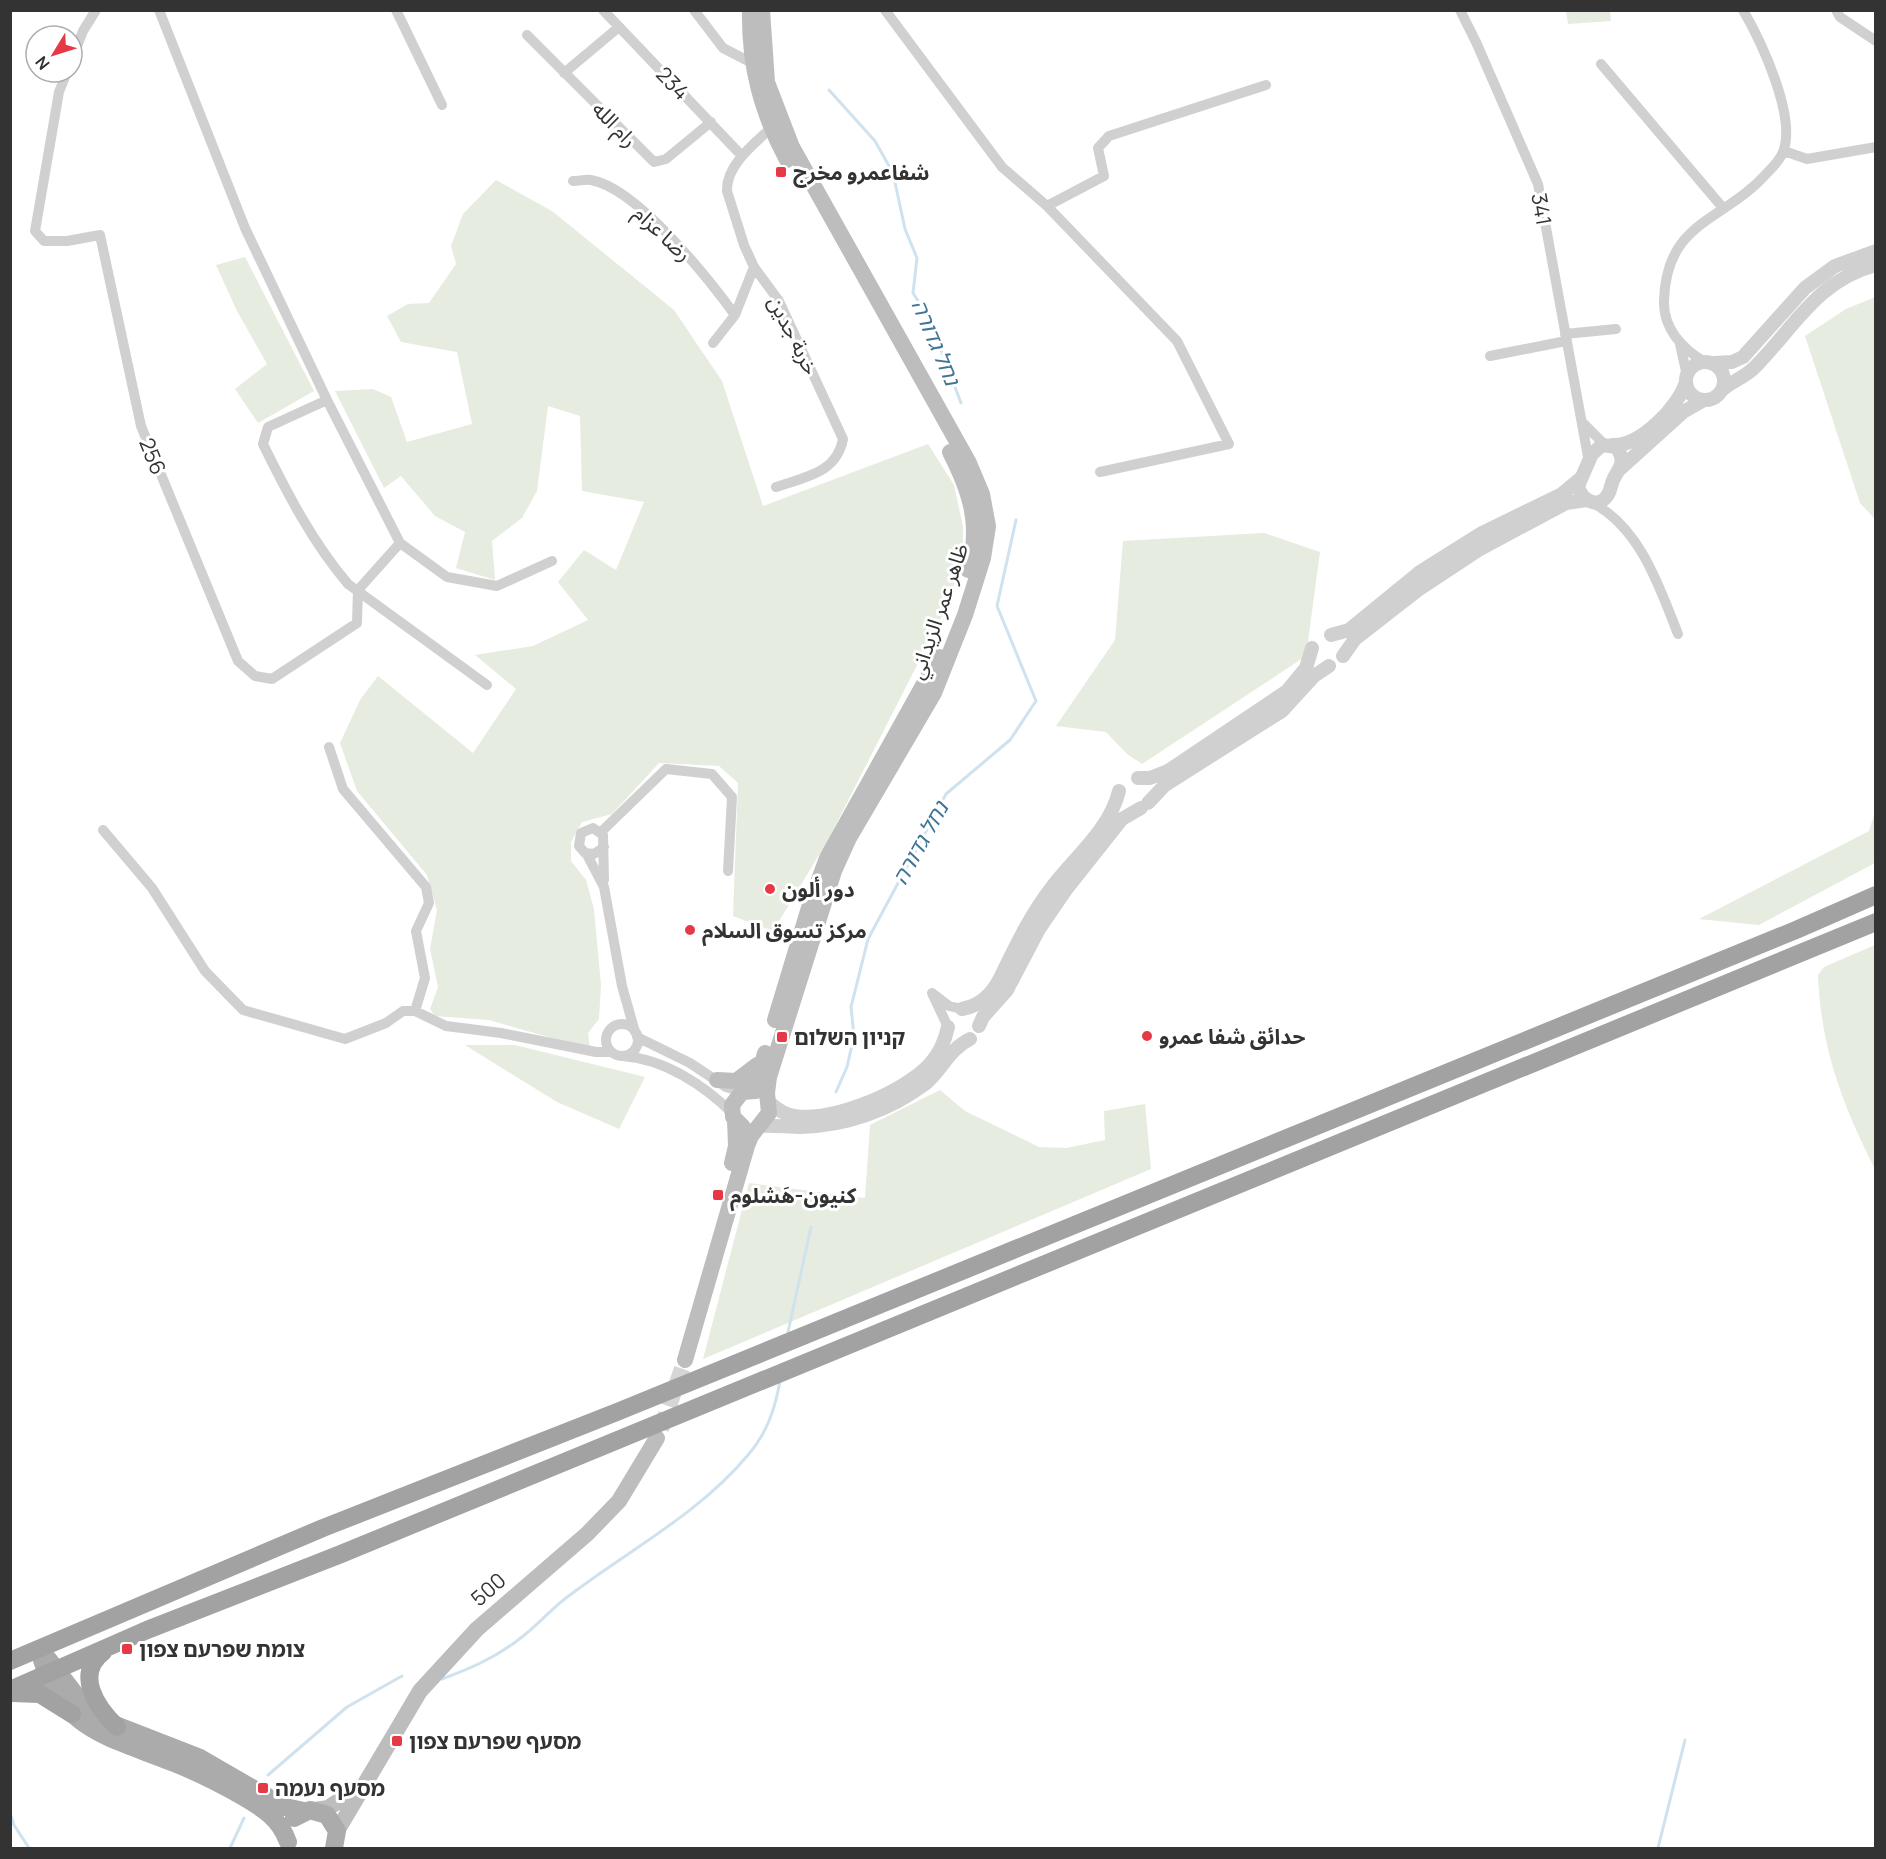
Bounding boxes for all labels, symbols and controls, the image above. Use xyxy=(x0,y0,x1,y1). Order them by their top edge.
north arrow xyxy=(24,24,84,84)
text: N xyxy=(30,52,54,75)
street label: 234 xyxy=(650,60,696,106)
street label: رام الله xyxy=(584,95,644,155)
place label: شفاعمرو مخرج xyxy=(793,158,929,188)
marker: شفاعمرو مخرج xyxy=(774,165,788,179)
street label: 341 xyxy=(1525,191,1559,227)
street label: رضا عزام xyxy=(626,199,698,269)
street label: خربة جدين xyxy=(762,291,826,379)
water label: נחל גדורה xyxy=(904,294,968,391)
street label: 256 xyxy=(133,434,173,478)
street label: ظاهر عمر الزيداني xyxy=(902,539,977,684)
water label: נחל גדורה xyxy=(885,795,956,890)
place label: دور ألون xyxy=(782,875,855,903)
marker: دور ألون xyxy=(763,882,777,896)
place label: مركز تسوق السلام xyxy=(702,916,867,947)
marker: مركز تسوق السلام xyxy=(683,923,697,937)
place label: حدائق شفا عمرو xyxy=(1159,1022,1305,1050)
place label: קניון השלום xyxy=(794,1023,905,1051)
marker: حدائق شفا عمرو xyxy=(1140,1029,1154,1043)
marker: קניון השלום xyxy=(775,1030,789,1044)
place label: كنيون-هَشلوم xyxy=(730,1181,857,1212)
marker: كنيون-هَشلوم xyxy=(711,1188,725,1202)
street label: 500 xyxy=(465,1566,511,1612)
place label: צומת שפרעם צפון xyxy=(139,1635,305,1663)
marker: צומת שפרעם צפון xyxy=(120,1642,134,1656)
place label: מסעף שפרעם צפון xyxy=(409,1727,582,1755)
marker: מסעף שפרעם צפון xyxy=(390,1734,404,1748)
place label: מסעף נעמה xyxy=(275,1774,385,1802)
marker: מסעף נעמה xyxy=(256,1781,270,1795)

